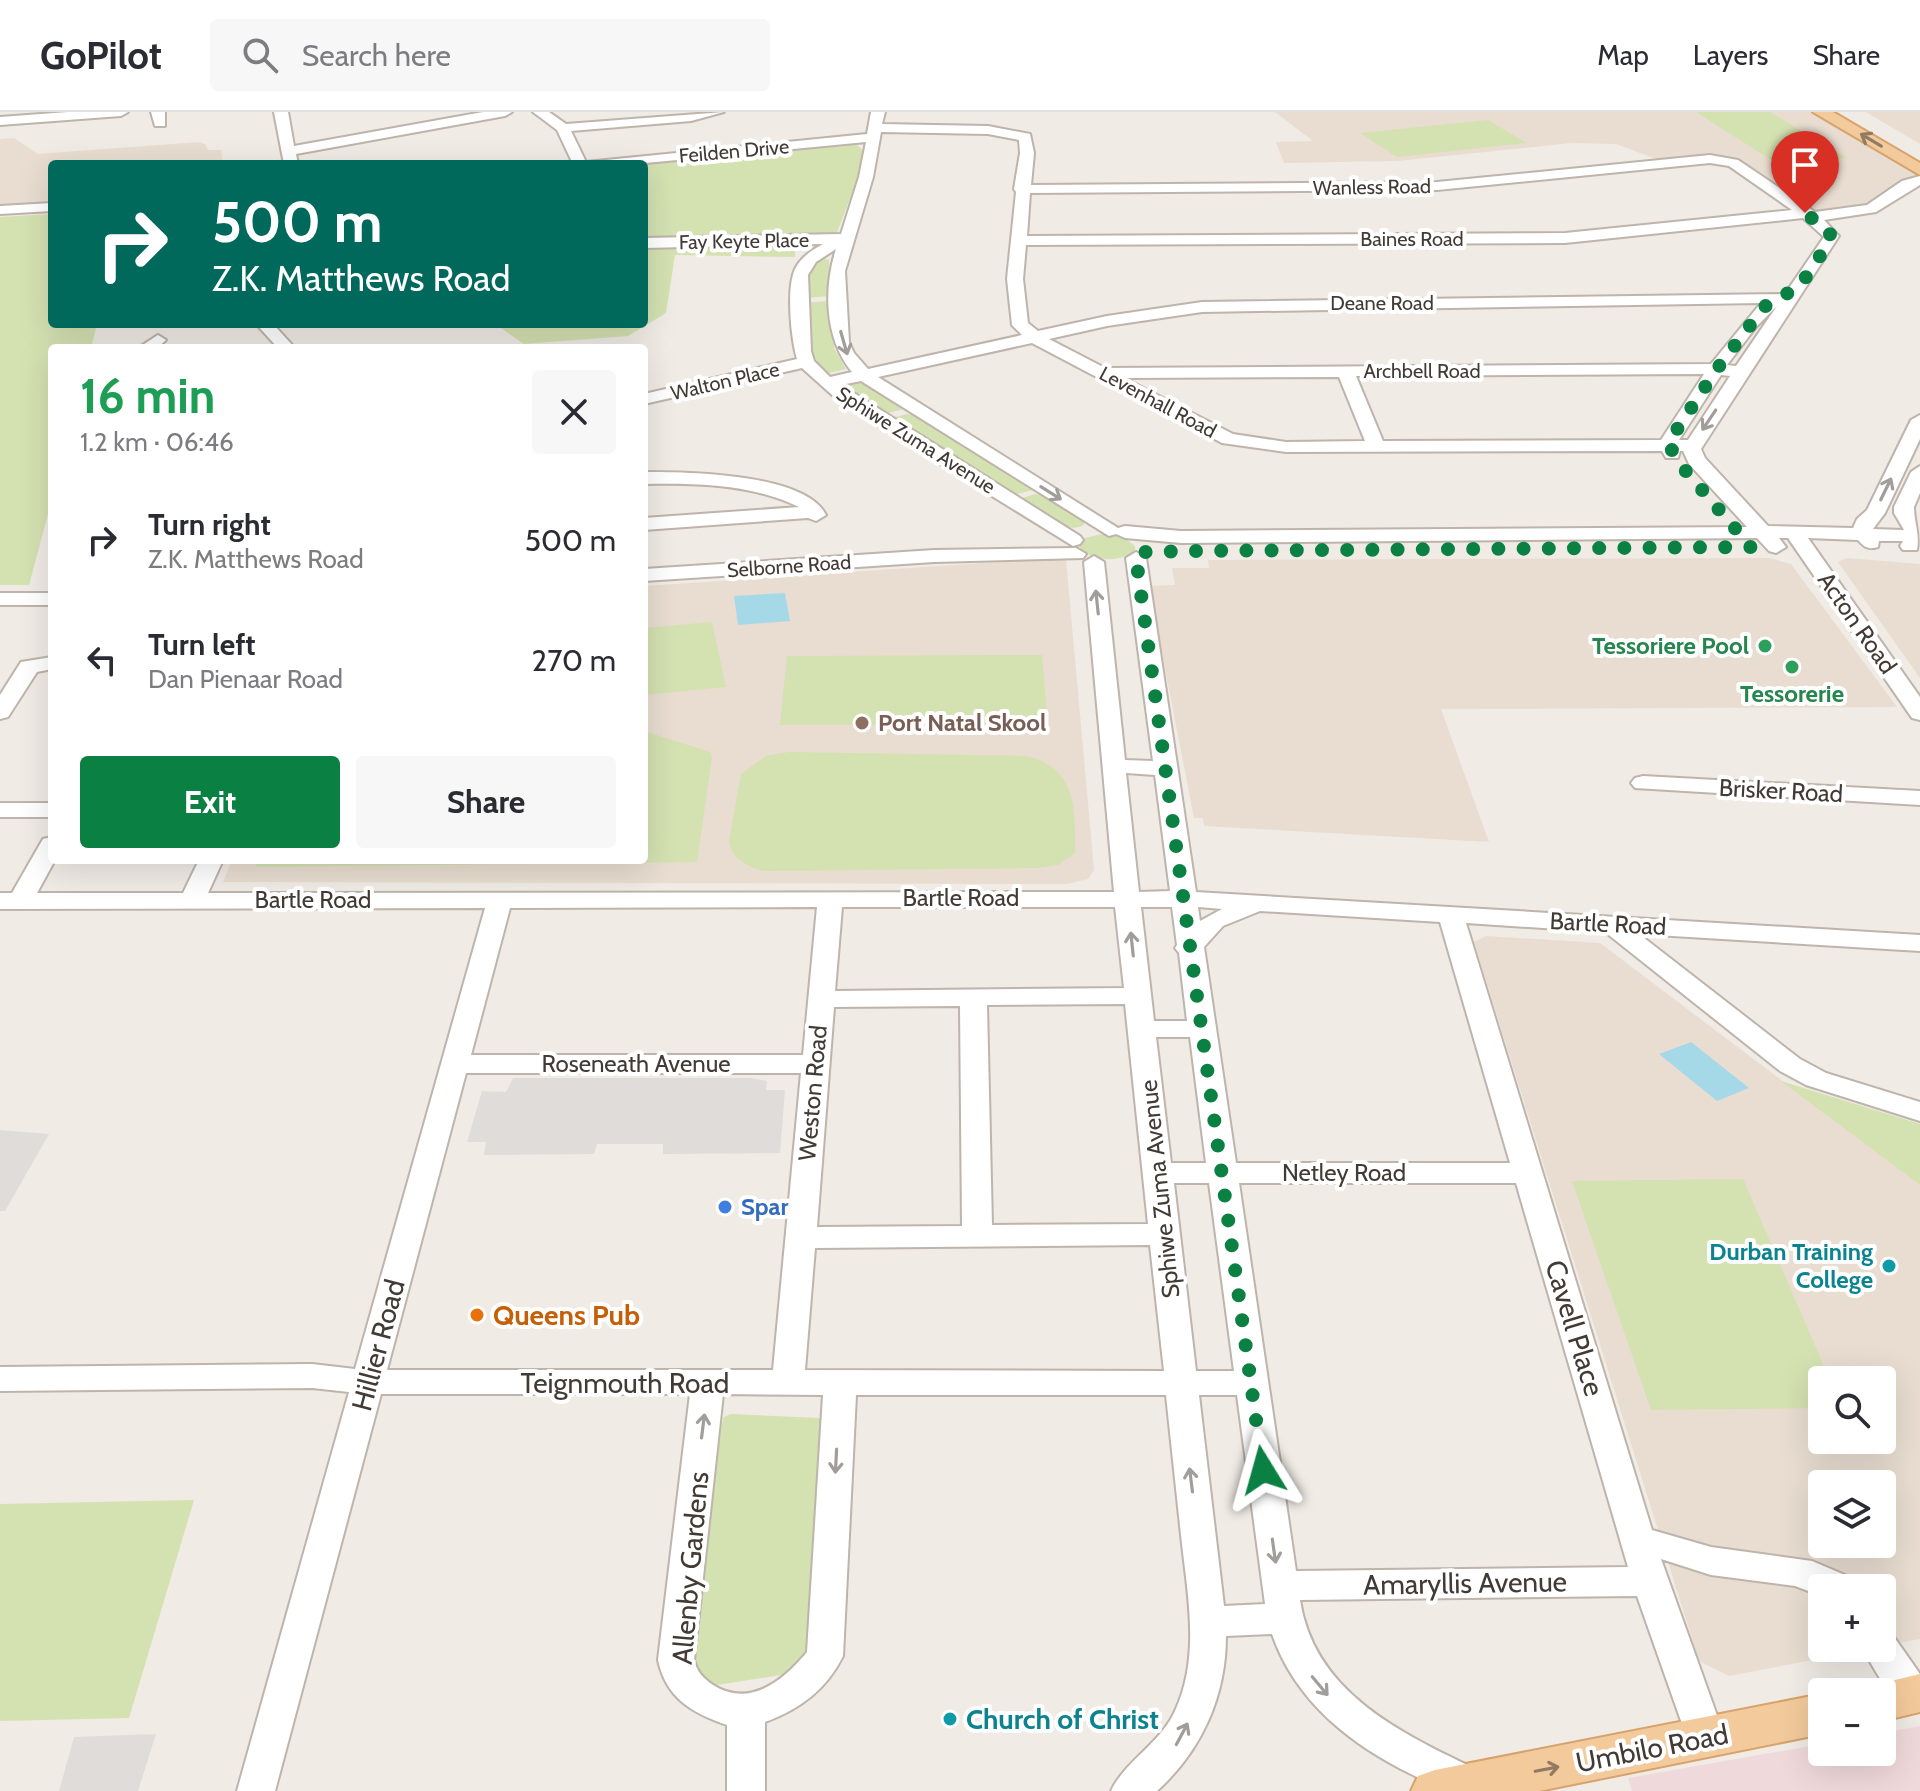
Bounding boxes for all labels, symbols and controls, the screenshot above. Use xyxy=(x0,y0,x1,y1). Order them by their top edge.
search box xyxy=(210,19,770,91)
text: GoPilot xyxy=(40,32,162,79)
icon: search xyxy=(238,33,282,77)
text: Search here xyxy=(302,37,451,74)
text: Map xyxy=(1597,38,1649,72)
text: Layers xyxy=(1693,38,1768,72)
text: Share xyxy=(1812,38,1880,72)
pin xyxy=(1771,131,1839,213)
one-way arrow xyxy=(1860,132,1883,148)
street label: Feilden Drive xyxy=(678,134,790,168)
icon: arrive xyxy=(1783,143,1827,187)
street label: Wanless Road xyxy=(1313,174,1431,200)
text: 500 m xyxy=(212,188,382,256)
icon: right xyxy=(80,192,184,296)
street label: Baines Road xyxy=(1360,227,1464,251)
street label: Fay Keyte Place xyxy=(679,228,809,254)
text: Z.K. Matthews Road xyxy=(212,256,511,300)
street label: Deane Road xyxy=(1330,291,1434,315)
one-way arrow xyxy=(837,330,852,355)
street label: Walton Place xyxy=(668,357,782,405)
street label: Archbell Road xyxy=(1364,359,1480,383)
street label: Levenhall Road xyxy=(1095,361,1221,443)
text: 16 min xyxy=(80,367,215,425)
button: close xyxy=(532,370,616,454)
street label: Sphiwe Zuma Avenue xyxy=(832,381,1000,499)
one-way arrow xyxy=(1701,408,1717,430)
text: 1.2 km · 06:46 xyxy=(80,426,234,458)
one-way arrow xyxy=(1879,477,1894,501)
one-way arrow xyxy=(1039,485,1062,501)
text: Turn right xyxy=(148,506,271,543)
icon: right xyxy=(80,518,124,562)
text: 500 m xyxy=(525,522,616,559)
text: Z.K. Matthews Road xyxy=(148,543,364,575)
street label: Selborne Road xyxy=(726,550,852,582)
street label: Acton Road xyxy=(1812,566,1903,679)
one-way arrow xyxy=(1089,589,1104,616)
text: Turn left xyxy=(148,626,256,663)
place label: Tessoriere Pool xyxy=(1592,631,1749,660)
marker: Tessoriere Pool xyxy=(1756,637,1774,655)
icon: left xyxy=(80,638,124,682)
text: 270 m xyxy=(531,642,616,679)
marker: Tessorerie xyxy=(1783,658,1801,676)
text: Dan Pienaar Road xyxy=(148,663,343,695)
place label: Tessorerie xyxy=(1740,679,1844,708)
place label: Port Natal Skool xyxy=(878,708,1046,737)
marker: Port Natal Skool xyxy=(853,714,871,732)
button: Exit xyxy=(80,756,340,848)
button: Share xyxy=(356,756,616,848)
street label: Brisker Road xyxy=(1718,773,1844,808)
street label: Bartle Road xyxy=(903,883,1019,912)
street label: Bartle Road xyxy=(255,885,371,914)
street label: Bartle Road xyxy=(1549,906,1667,941)
one-way arrow xyxy=(1125,931,1140,958)
street label: Weston Road xyxy=(792,1024,833,1162)
street label: Roseneath Avenue xyxy=(541,1049,731,1078)
street label: Sphiwe Zuma Avenue xyxy=(1134,1078,1185,1300)
street label: Netley Road xyxy=(1282,1158,1406,1187)
place label: Spar xyxy=(741,1192,788,1221)
marker: Spar xyxy=(716,1198,734,1216)
place label: Durban Training College xyxy=(1709,1237,1873,1294)
street label: Cavell Place xyxy=(1538,1256,1612,1400)
marker: Durban Training College xyxy=(1880,1257,1898,1275)
street label: Hillier Road xyxy=(344,1275,412,1415)
place label: Queens Pub xyxy=(493,1298,640,1332)
marker: Queens Pub xyxy=(468,1306,486,1324)
street label: Teignmouth Road xyxy=(521,1366,729,1400)
map controls xyxy=(1808,1366,1896,1766)
button: search xyxy=(1808,1366,1896,1454)
one-way arrow xyxy=(695,1413,710,1440)
position arrow xyxy=(1221,1428,1305,1512)
one-way arrow xyxy=(829,1447,844,1474)
one-way arrow xyxy=(1183,1468,1198,1494)
street label: Allenby Gardens xyxy=(665,1470,715,1666)
button: layers xyxy=(1808,1470,1896,1558)
one-way arrow xyxy=(1267,1537,1282,1563)
street label: Amaryllis Avenue xyxy=(1363,1564,1567,1602)
button: + xyxy=(1808,1574,1896,1662)
one-way arrow xyxy=(1311,1675,1329,1696)
button: − xyxy=(1808,1678,1896,1766)
place label: Church of Christ xyxy=(966,1702,1159,1736)
marker: Church of Christ xyxy=(941,1710,959,1728)
street label: Umbilo Road xyxy=(1573,1717,1731,1779)
one-way arrow xyxy=(1175,1723,1191,1746)
one-way arrow xyxy=(1534,1761,1559,1776)

